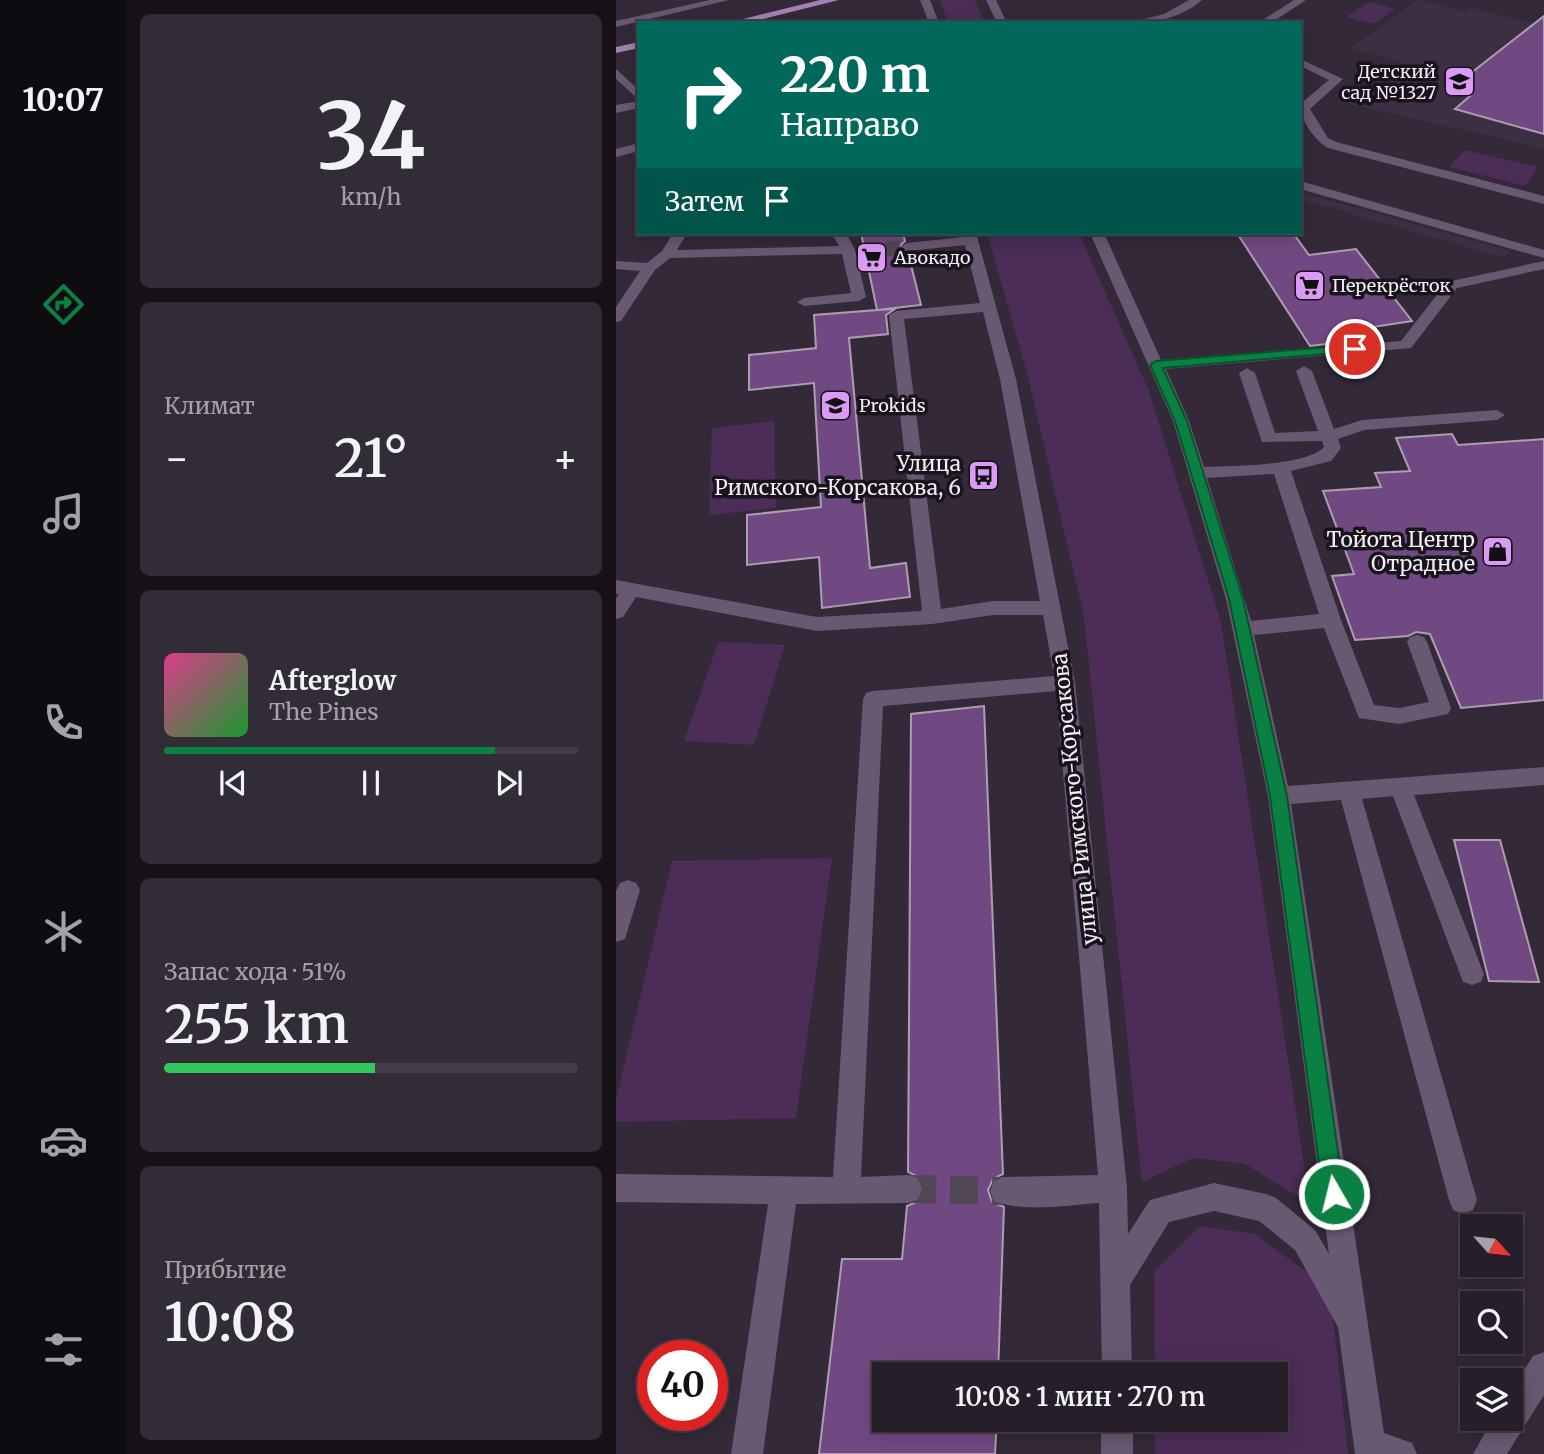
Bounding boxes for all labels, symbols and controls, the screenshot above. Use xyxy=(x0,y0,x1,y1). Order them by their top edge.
text: 220 m xyxy=(780,44,930,105)
icon: right xyxy=(665,49,756,140)
place label: Детский сад №1327 xyxy=(1341,60,1436,104)
school or university icon: Детский сад №1327 xyxy=(1442,65,1476,99)
text: 34 xyxy=(317,79,425,194)
text: 10:07 xyxy=(22,80,104,120)
text: Направо xyxy=(780,105,919,145)
text: km/h xyxy=(341,182,401,211)
icon: arrive xyxy=(758,182,796,220)
text: Затем xyxy=(665,185,744,218)
supermarket icon: Авокадо xyxy=(854,241,888,275)
place label: Авокадо xyxy=(893,246,971,269)
supermarket icon: Перекрёсток xyxy=(1292,269,1326,303)
place label: Перекрёсток xyxy=(1332,274,1451,297)
icon: directions xyxy=(39,280,88,329)
pin xyxy=(1325,319,1385,379)
icon: arrive xyxy=(1336,330,1374,368)
school or university icon: Prokids xyxy=(819,389,853,423)
text: Климат xyxy=(164,391,255,420)
place label: Prokids xyxy=(859,394,926,417)
text: 21° xyxy=(334,426,408,491)
text: − xyxy=(164,435,189,482)
text: + xyxy=(553,435,578,482)
place label: Улица Римского-Корсакова, 6 xyxy=(714,450,961,501)
bus stop icon: Улица Римского-Корсакова, 6 xyxy=(967,459,1001,493)
icon: music xyxy=(39,489,88,538)
place label: Тойота Центр Отрадное xyxy=(1327,526,1475,577)
shop icon: Тойота Центр Отрадное xyxy=(1481,535,1515,569)
street label: улица Римского-Корсакова xyxy=(1046,652,1103,946)
text: Afterglow xyxy=(269,664,396,697)
text: The Pines xyxy=(269,697,379,726)
icon: phone xyxy=(39,698,88,747)
icon: previous xyxy=(214,764,252,802)
icon: pause xyxy=(352,764,390,802)
icon: next xyxy=(490,764,528,802)
icon: climate xyxy=(39,907,88,956)
text: Запас хода · 51% xyxy=(164,957,346,986)
text: 255 km xyxy=(164,992,349,1057)
icon: car xyxy=(39,1116,88,1165)
position arrow xyxy=(1297,1157,1371,1231)
north arrow xyxy=(1460,1214,1522,1278)
map controls xyxy=(1460,1214,1523,1431)
text: Прибытие xyxy=(164,1255,286,1284)
text: 10:08 xyxy=(164,1290,296,1355)
button: search xyxy=(1460,1291,1523,1354)
icon: filters xyxy=(39,1325,88,1374)
speed limit sign: 40 xyxy=(637,1340,728,1431)
button: layers xyxy=(1460,1368,1523,1431)
text: 10:08 · 1 мин · 270 m xyxy=(955,1380,1205,1413)

